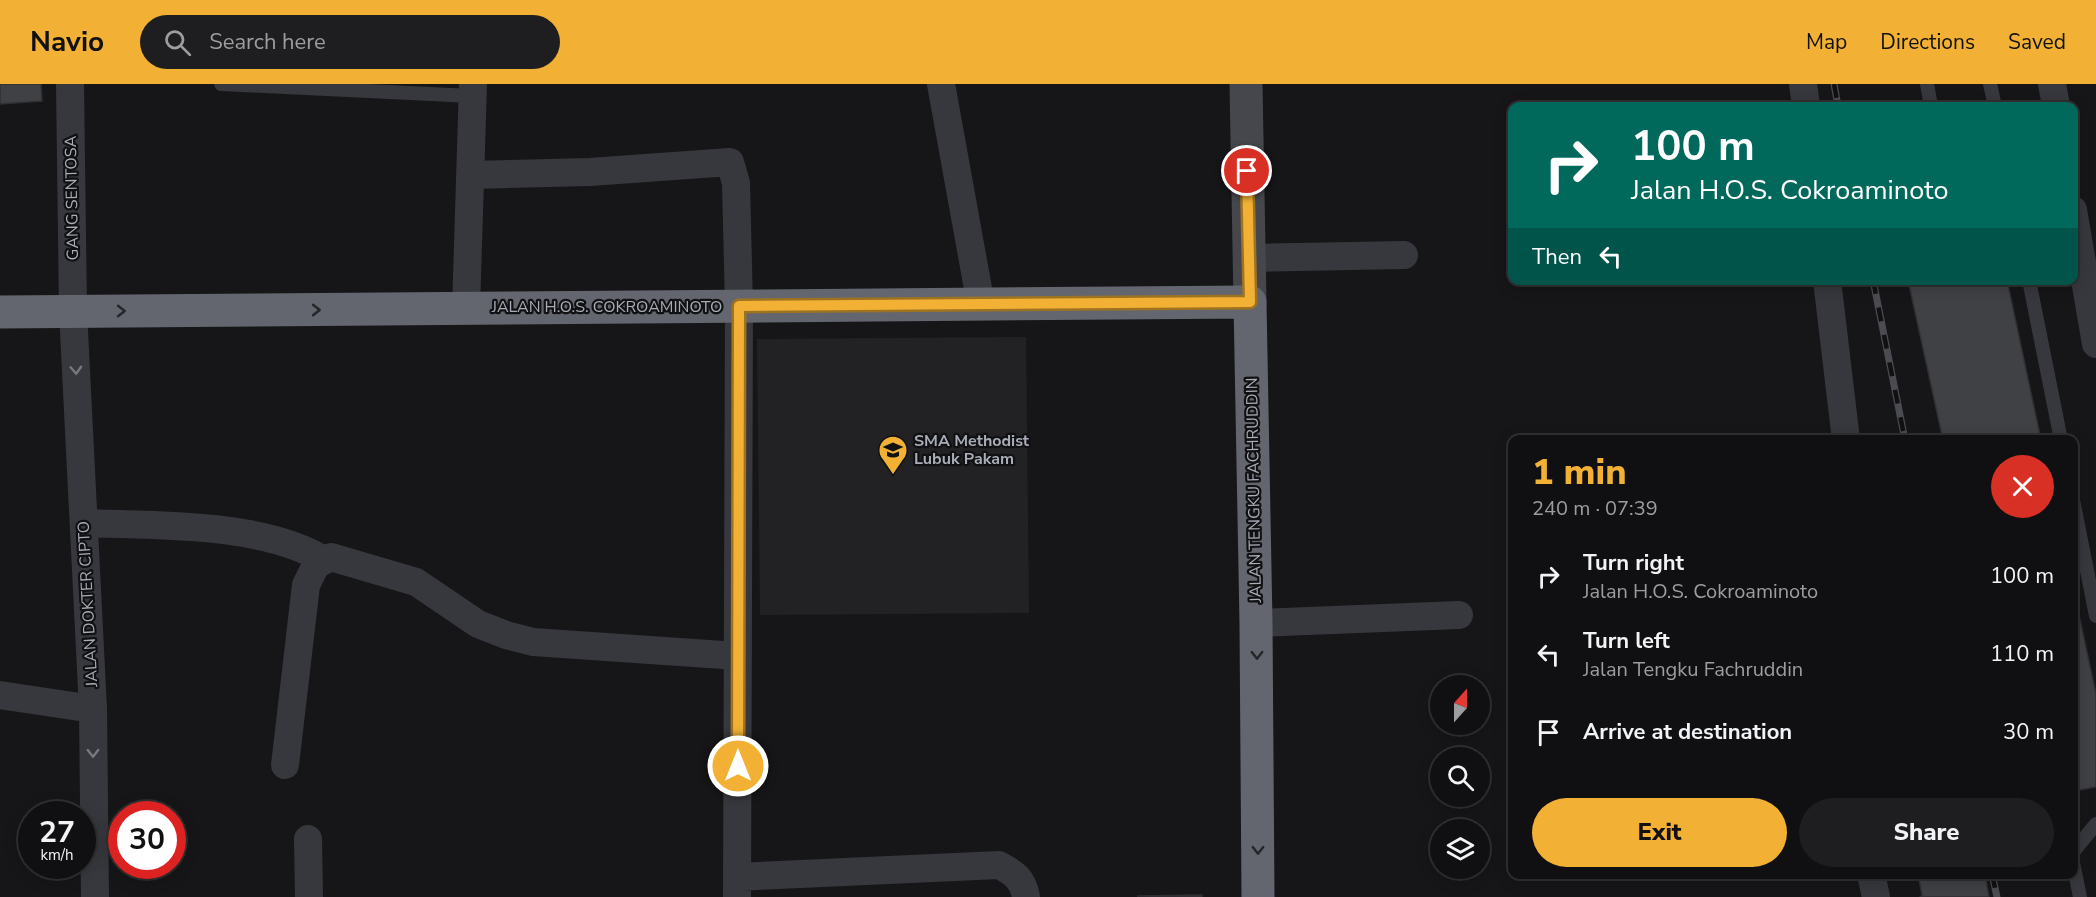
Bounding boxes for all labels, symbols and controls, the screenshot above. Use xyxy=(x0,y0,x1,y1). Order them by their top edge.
search box xyxy=(140,15,560,69)
text: Navio xyxy=(30,23,104,61)
icon: search xyxy=(161,26,194,59)
text: Search here xyxy=(209,27,326,57)
text: Map xyxy=(1806,28,1847,56)
text: Directions xyxy=(1880,28,1975,56)
text: Saved xyxy=(2008,28,2066,56)
text: 100 m xyxy=(1631,118,1755,175)
icon: right xyxy=(1532,126,1610,204)
street label: GANG SENTOSA xyxy=(60,135,84,260)
pin xyxy=(1221,145,1272,196)
icon: arrive xyxy=(1230,154,1263,187)
text: Jalan H.O.S. Cokroaminoto xyxy=(1631,172,1948,209)
icon: left xyxy=(1594,240,1627,273)
text: Then xyxy=(1532,242,1582,272)
street label: JALAN H.O.S. COKROAMINOTO xyxy=(491,296,722,318)
one-way arrow xyxy=(312,304,321,316)
one-way arrow xyxy=(117,305,126,317)
one-way arrow xyxy=(70,365,83,374)
street label: JALAN TENGKU FACHRUDDIN xyxy=(1241,377,1267,604)
place label: SMA Methodist Lubuk Pakam xyxy=(914,430,1030,470)
school or university icon: SMA Methodist Lubuk Pakam xyxy=(877,434,909,476)
text: 1 min xyxy=(1532,448,1627,497)
button: close xyxy=(1991,455,2054,518)
text: 240 m · 07:39 xyxy=(1532,495,1658,522)
street label: JALAN DOKTER CIPTO xyxy=(73,520,103,689)
text: Turn right xyxy=(1583,548,1684,578)
icon: right xyxy=(1532,560,1565,593)
text: 100 m xyxy=(1990,561,2054,591)
text: Jalan H.O.S. Cokroaminoto xyxy=(1583,578,1818,605)
text: Turn left xyxy=(1583,626,1670,656)
icon: left xyxy=(1532,638,1565,671)
text: 110 m xyxy=(1990,639,2054,669)
one-way arrow xyxy=(1251,650,1263,659)
text: Jalan Tengku Fachruddin xyxy=(1583,656,1803,683)
north arrow xyxy=(1430,675,1490,735)
map controls xyxy=(1430,675,1490,879)
icon: arrive xyxy=(1532,716,1565,749)
text: Arrive at destination xyxy=(1583,717,1792,747)
text: 30 m xyxy=(2003,717,2054,747)
position arrow xyxy=(706,734,770,798)
button: search xyxy=(1430,747,1490,807)
one-way arrow xyxy=(87,749,99,758)
button: Exit xyxy=(1532,798,1787,867)
button: Share xyxy=(1799,798,2054,867)
speed limit sign: 30 xyxy=(108,801,186,879)
text: 27 xyxy=(39,812,75,853)
button: layers xyxy=(1430,819,1490,879)
text: km/h xyxy=(40,845,74,865)
one-way arrow xyxy=(1252,845,1264,854)

